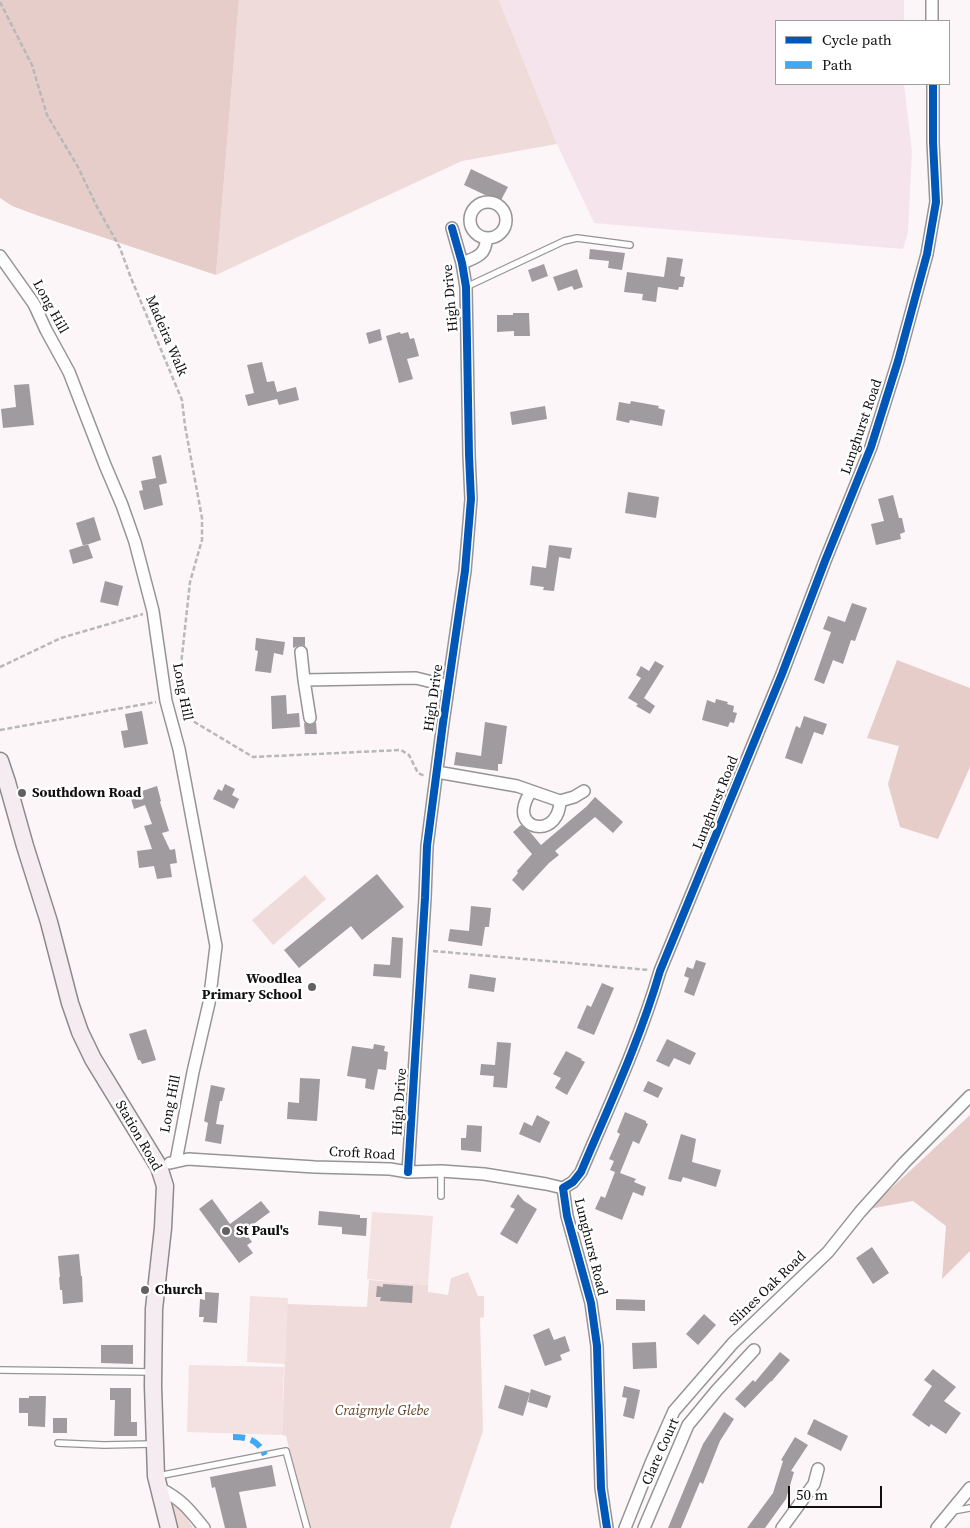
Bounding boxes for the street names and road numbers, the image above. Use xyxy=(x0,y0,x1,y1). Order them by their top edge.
street label: High Drive xyxy=(440,264,462,332)
street label: Long Hill xyxy=(28,277,72,337)
street label: Madeira Walk xyxy=(141,293,191,379)
street label: Lunghurst Road xyxy=(838,377,886,477)
street label: Long Hill xyxy=(168,662,196,722)
street label: High Drive xyxy=(421,663,447,733)
street label: Lunghurst Road xyxy=(690,754,742,852)
street label: High Drive xyxy=(389,1068,411,1136)
street label: Long Hill xyxy=(157,1074,185,1134)
street label: Station Road xyxy=(111,1098,165,1174)
street label: Croft Road xyxy=(328,1144,396,1164)
street label: Lunghurst Road xyxy=(570,1197,610,1297)
street label: Slines Oak Road xyxy=(726,1248,810,1330)
street label: Clare Court xyxy=(639,1416,683,1488)

